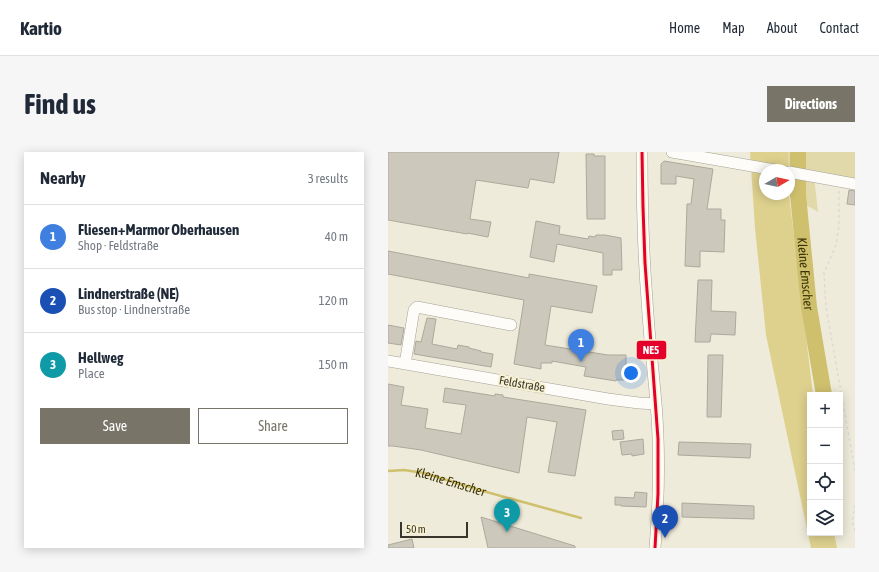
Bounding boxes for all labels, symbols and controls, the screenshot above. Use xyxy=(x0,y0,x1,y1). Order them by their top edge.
text: Kartio xyxy=(20,17,62,39)
text: Home xyxy=(669,20,700,36)
text: Map xyxy=(722,20,745,36)
text: About xyxy=(767,20,798,36)
text: Contact xyxy=(820,20,859,36)
button: Directions xyxy=(767,86,855,122)
text: Find us xyxy=(24,88,96,120)
north arrow xyxy=(759,164,795,200)
text: Nearby xyxy=(40,168,86,188)
text: 3 results xyxy=(308,171,348,186)
text: Fliesen+Marmor Oberhausen xyxy=(78,221,239,238)
text: 1 xyxy=(50,229,56,244)
text: 40 m xyxy=(325,229,348,244)
water label: Kleine Emscher xyxy=(794,237,817,312)
text: Shop · Feldstraße xyxy=(78,238,159,253)
text: Lindnerstraße (NE) xyxy=(78,285,179,302)
text: 2 xyxy=(50,293,56,308)
text: 120 m xyxy=(319,293,348,308)
text: Bus stop · Lindnerstraße xyxy=(78,302,190,317)
pin: 1 xyxy=(568,329,594,362)
line badge: NE5 xyxy=(636,340,667,360)
text: NE5 xyxy=(643,344,659,356)
text: Hellweg xyxy=(78,349,123,366)
text: 3 xyxy=(50,357,56,372)
text: 150 m xyxy=(319,357,348,372)
your location xyxy=(621,363,641,383)
text: Place xyxy=(78,366,105,381)
street label: Feldstraße xyxy=(498,373,546,395)
map controls xyxy=(807,392,843,536)
button: + xyxy=(807,392,843,428)
button: Save xyxy=(40,408,190,444)
button: Share xyxy=(198,408,348,444)
button: − xyxy=(807,428,843,464)
button: locate xyxy=(807,464,843,500)
water label: Kleine Emscher xyxy=(414,465,488,500)
pin: 3 xyxy=(494,499,520,532)
button: layers xyxy=(807,500,843,536)
pin: 2 xyxy=(652,505,678,538)
scale bar xyxy=(400,520,468,539)
text: 50 m xyxy=(406,523,426,535)

